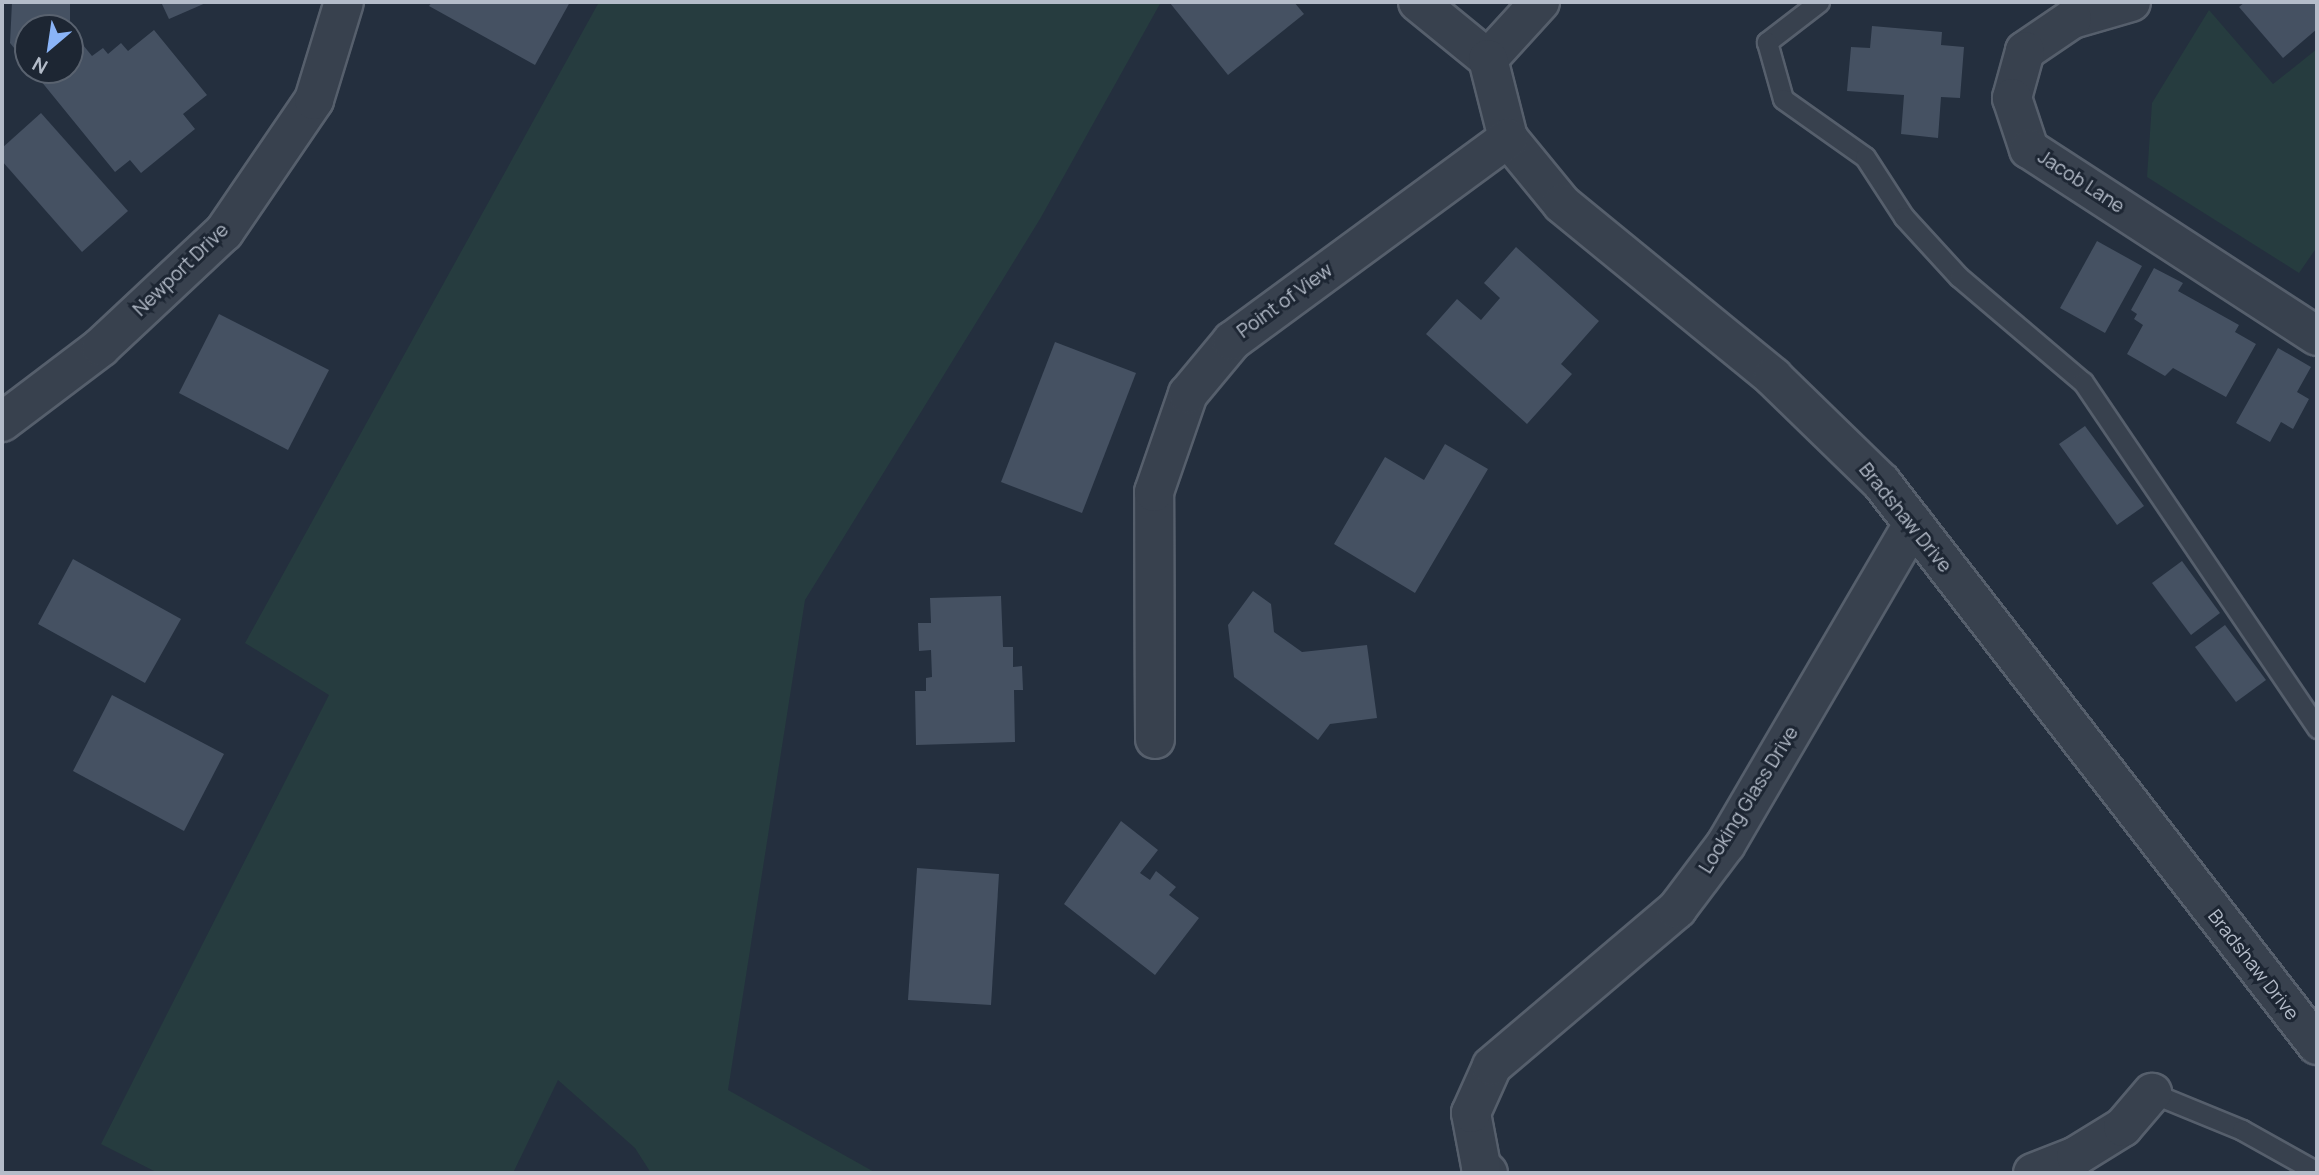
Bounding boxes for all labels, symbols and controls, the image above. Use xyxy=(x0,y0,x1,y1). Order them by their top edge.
north arrow xyxy=(14,14,84,84)
text: N xyxy=(28,51,52,80)
street label: Jacob Lane xyxy=(2034,146,2128,218)
street label: Newport Drive xyxy=(129,219,233,321)
street label: Point of View xyxy=(1233,259,1337,343)
street label: Bradshaw Drive xyxy=(1854,459,1956,577)
street label: Looking Glass Drive xyxy=(1695,722,1803,878)
street label: Bradshaw Drive xyxy=(2203,905,2303,1025)

